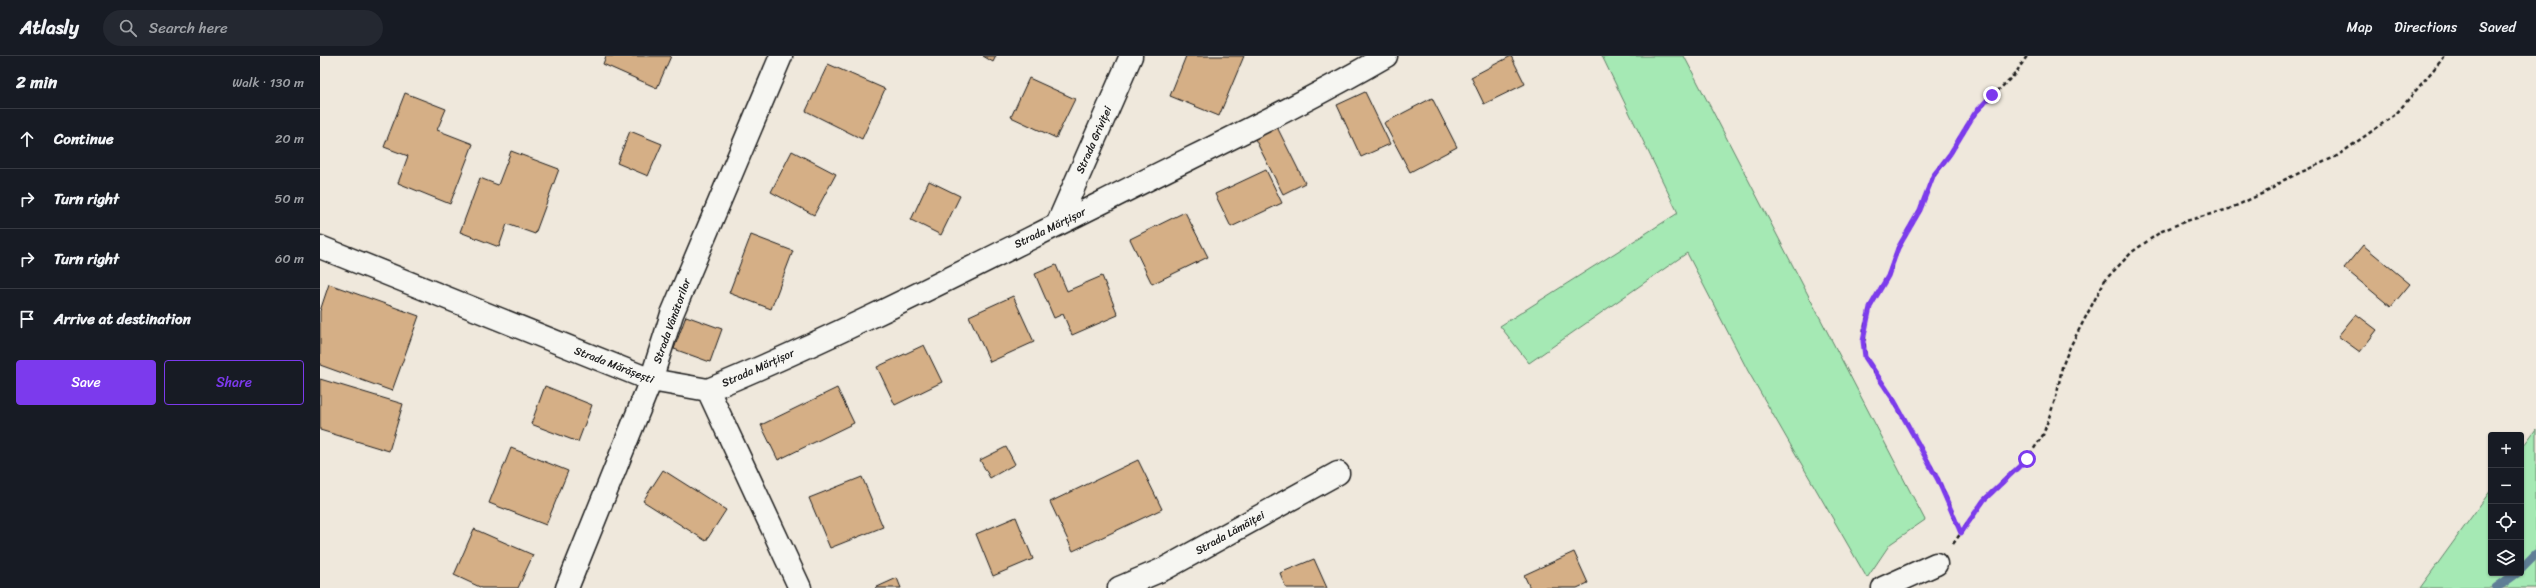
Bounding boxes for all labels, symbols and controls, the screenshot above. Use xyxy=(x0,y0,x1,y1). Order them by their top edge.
search box xyxy=(103,10,383,46)
text: Atlasly xyxy=(20,11,79,44)
text: Search here xyxy=(149,15,228,41)
text: Map xyxy=(2346,15,2372,40)
text: Directions xyxy=(2394,15,2457,40)
text: Saved xyxy=(2479,15,2516,40)
icon: search xyxy=(117,17,139,39)
text: 2 min xyxy=(16,67,57,97)
text: Walk · 130 m xyxy=(232,71,304,94)
route end xyxy=(1983,86,2001,104)
street label: Strada Griviței xyxy=(1071,102,1118,177)
text: Continue xyxy=(54,126,114,152)
text: 20 m xyxy=(275,127,304,150)
icon: ahead xyxy=(16,128,38,150)
text: Turn right xyxy=(54,186,119,212)
text: 50 m xyxy=(274,187,304,210)
icon: right xyxy=(16,188,38,210)
street label: Strada Mărțișor xyxy=(1011,202,1091,254)
text: Turn right xyxy=(54,246,119,272)
text: 60 m xyxy=(275,247,304,270)
icon: right xyxy=(16,248,38,270)
street label: Strada Vânătorilor xyxy=(648,274,697,366)
text: Arrive at destination xyxy=(54,306,191,332)
icon: arrive xyxy=(16,308,38,330)
street label: Strada Mărășești xyxy=(571,341,658,389)
street label: Strada Mărțișor xyxy=(719,343,799,393)
button: Save xyxy=(16,360,156,405)
button: Share xyxy=(164,360,304,405)
map controls xyxy=(2488,432,2524,576)
button: + xyxy=(2488,432,2524,468)
route start xyxy=(2018,450,2036,468)
button: − xyxy=(2488,468,2524,504)
button: locate xyxy=(2488,504,2524,540)
street label: Strada Lămăiței xyxy=(1192,506,1269,560)
button: layers xyxy=(2488,540,2524,576)

